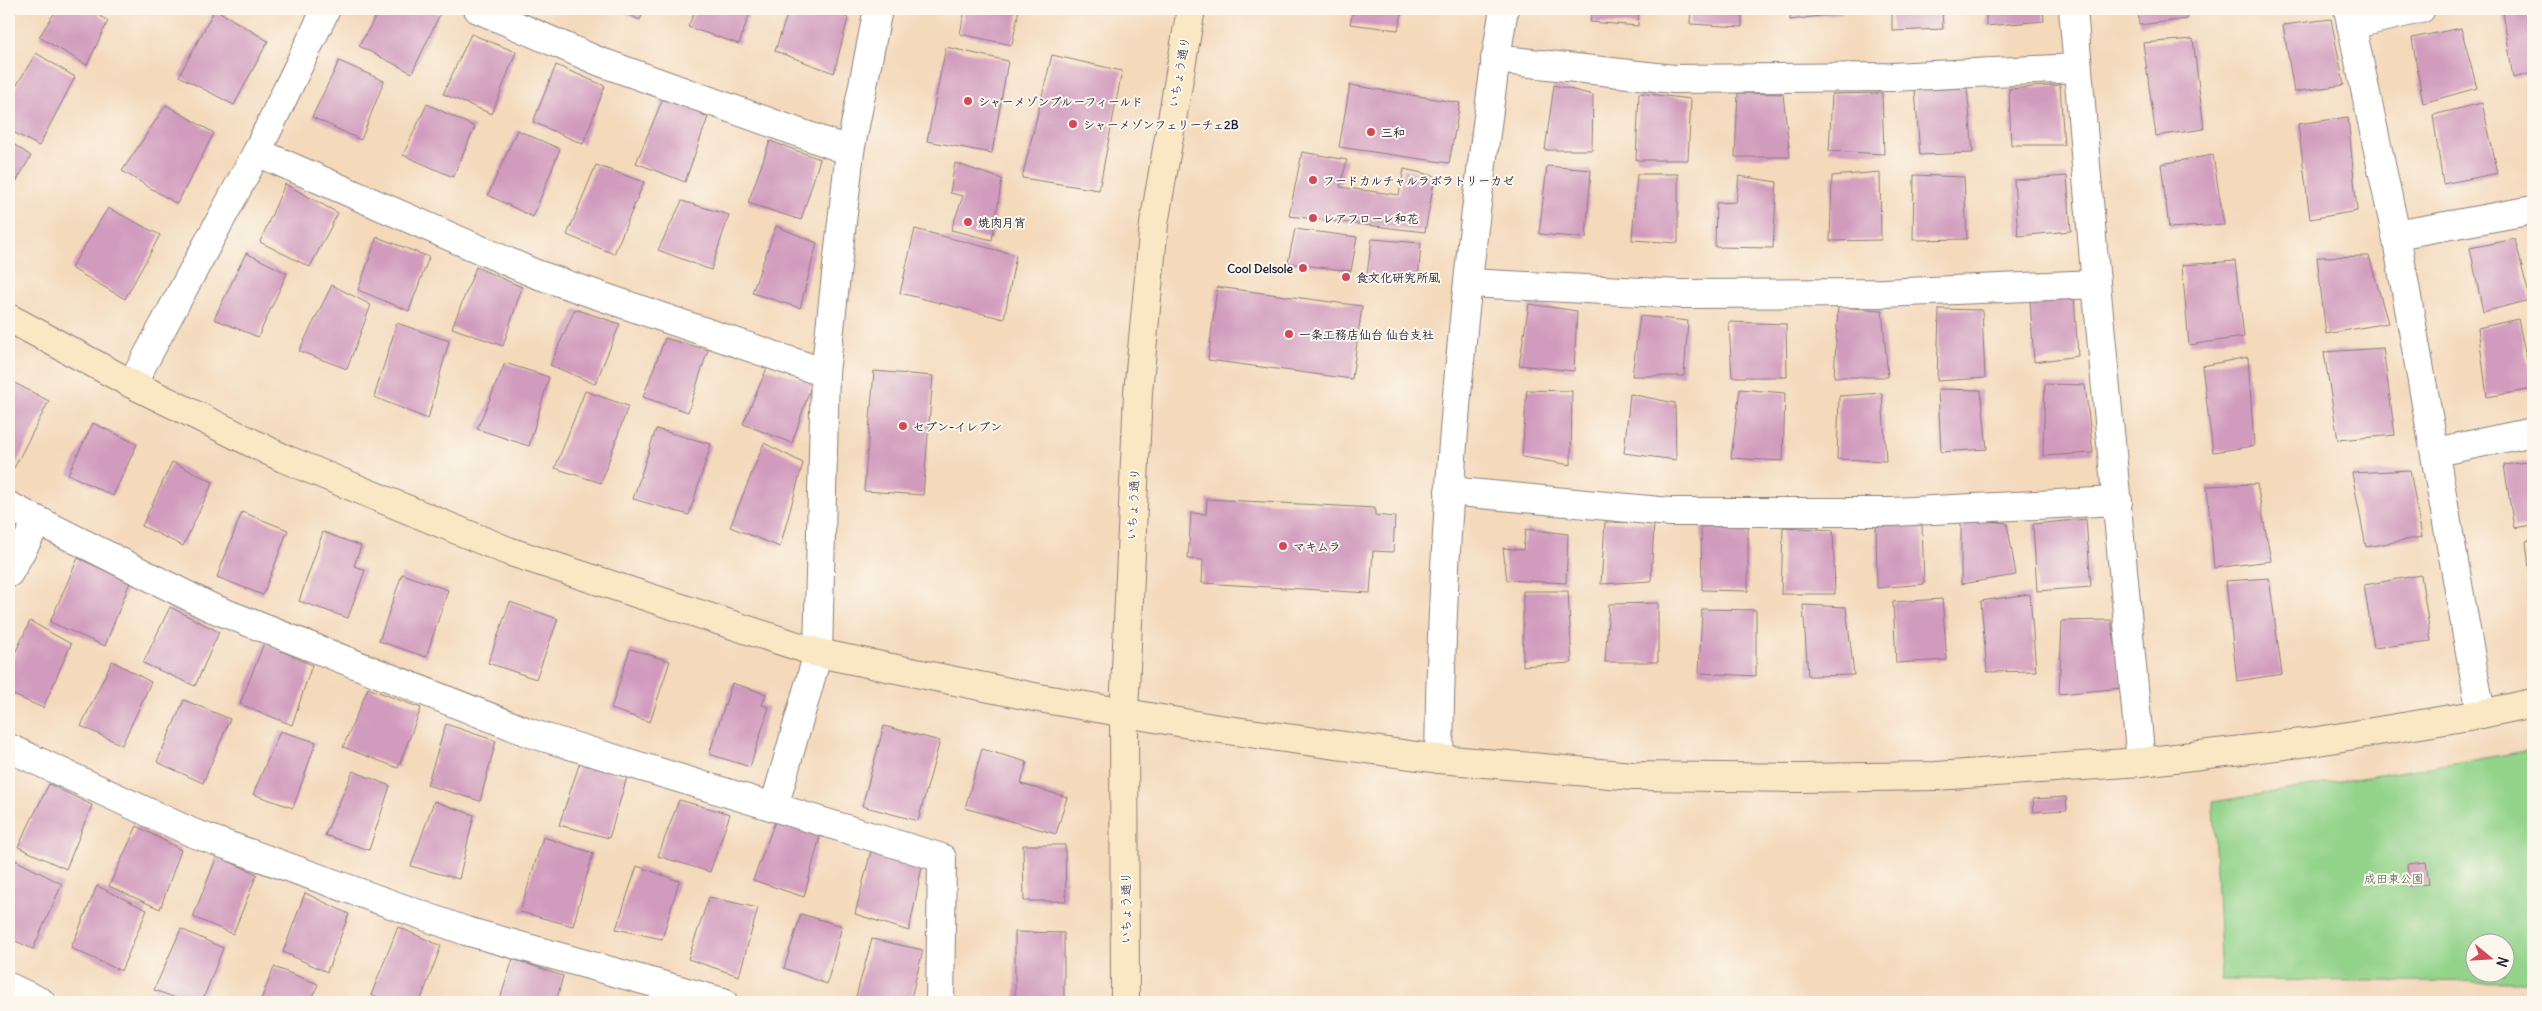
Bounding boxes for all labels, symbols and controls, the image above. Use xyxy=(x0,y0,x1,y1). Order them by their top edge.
street label: いちょう通り xyxy=(1165,35,1193,109)
place label: シャーメゾンブルーフィールド xyxy=(978,94,1143,109)
marker: シャーメゾンブルーフィールド xyxy=(962,95,974,107)
place label: シャーメゾンフェリーチェ2B xyxy=(1083,117,1239,132)
marker: シャーメゾンフェリーチェ2B xyxy=(1067,118,1079,130)
place label: 三和 xyxy=(1381,125,1405,140)
marker: 三和 xyxy=(1365,126,1377,138)
place label: フードカルチャルラボラトリーカゼ xyxy=(1323,173,1514,188)
marker: フードカルチャルラボラトリーカゼ xyxy=(1307,174,1319,186)
place label: レアフローレ和花 xyxy=(1323,211,1419,226)
marker: レアフローレ和花 xyxy=(1307,212,1319,224)
place label: 焼肉月宵 xyxy=(978,215,1026,230)
marker: 焼肉月宵 xyxy=(962,216,974,228)
place label: Cool Delsole xyxy=(1227,261,1294,276)
marker: Cool Delsole xyxy=(1297,262,1309,274)
place label: 食文化研究所風 xyxy=(1356,270,1440,285)
marker: 食文化研究所風 xyxy=(1340,271,1352,283)
place label: 一条工務店仙台 仙台支社 xyxy=(1299,327,1434,342)
marker: 一条工務店仙台 仙台支社 xyxy=(1283,328,1295,340)
place label: セブン-イレブン xyxy=(913,419,1002,434)
marker: セブン-イレブン xyxy=(897,420,909,432)
street label: いちょう通り xyxy=(1124,468,1142,540)
place label: マキムラ xyxy=(1293,539,1341,554)
marker: マキムラ xyxy=(1277,540,1289,552)
park label: 成田東公園 xyxy=(2364,871,2424,886)
street label: いちょう通り xyxy=(1118,872,1133,944)
north arrow xyxy=(2464,934,2514,984)
text: N xyxy=(2492,955,2512,969)

